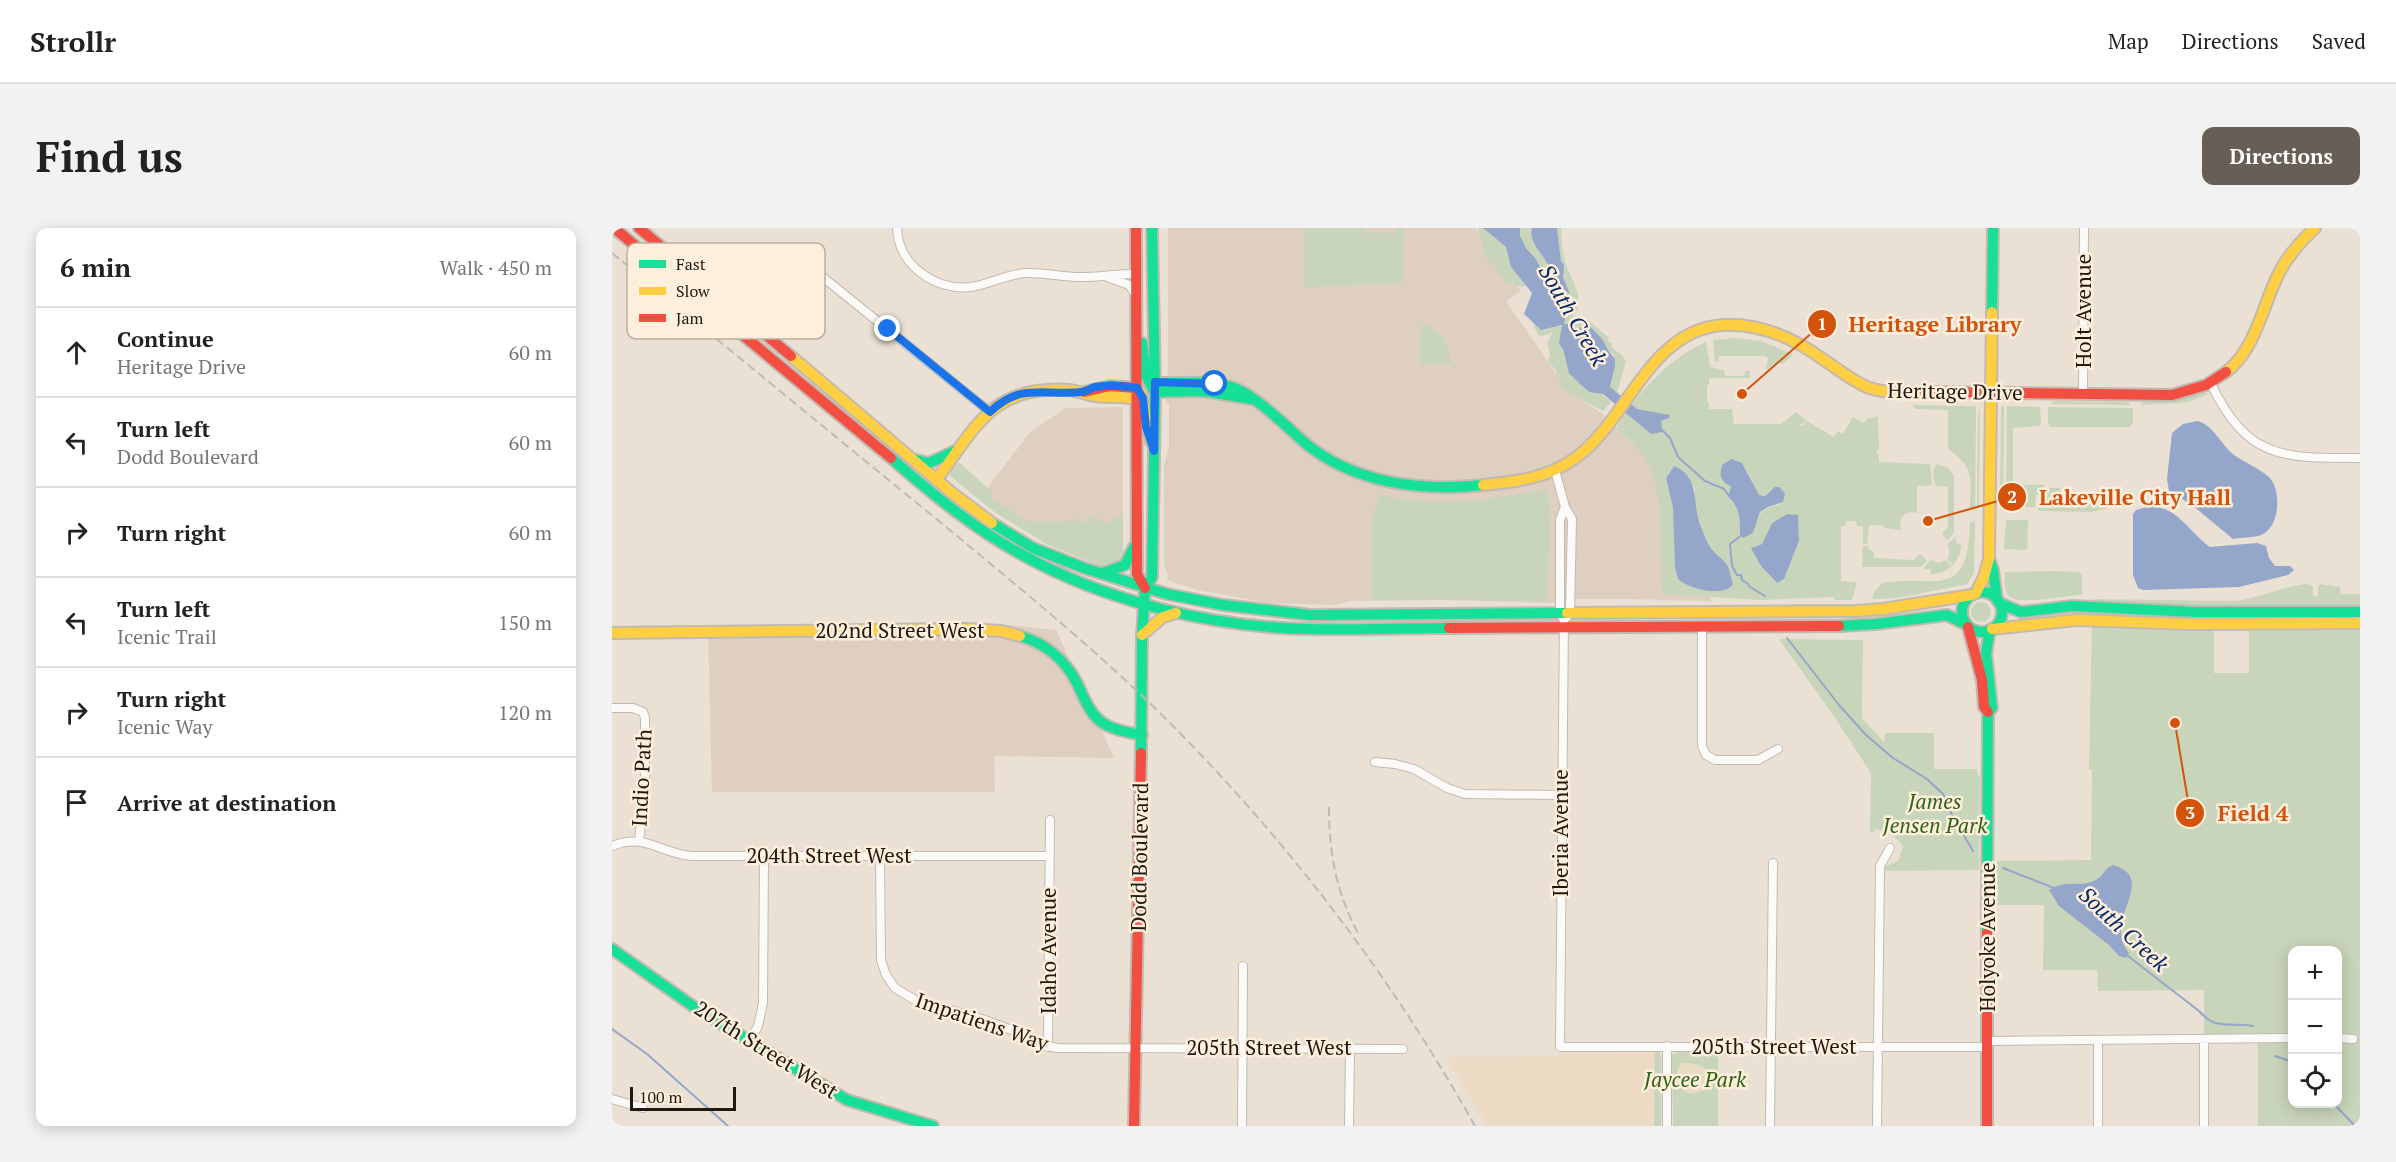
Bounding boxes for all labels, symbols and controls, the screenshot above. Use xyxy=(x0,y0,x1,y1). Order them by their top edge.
text: Strollr xyxy=(30,23,116,60)
text: Map xyxy=(2108,27,2149,55)
text: Directions xyxy=(2182,27,2279,55)
text: Saved xyxy=(2312,27,2366,55)
button: Directions xyxy=(2202,127,2360,185)
text: Find us xyxy=(36,128,183,184)
legend xyxy=(627,243,825,339)
text: 6 min xyxy=(60,250,131,284)
text: Fast xyxy=(676,253,706,275)
text: Walk · 450 m xyxy=(440,254,552,281)
street label: Holt Avenue xyxy=(2069,254,2097,368)
water label: South Creek xyxy=(1533,259,1614,371)
text: Slow xyxy=(676,280,710,302)
callout: Heritage Library xyxy=(1807,304,2033,344)
text: Jam xyxy=(676,307,704,329)
text: Heritage Library xyxy=(1849,309,2022,338)
text: 1 xyxy=(1817,311,1827,335)
route end xyxy=(874,315,900,341)
text: Continue xyxy=(117,324,214,353)
icon: ahead xyxy=(60,336,93,369)
text: 60 m xyxy=(509,339,552,366)
text: Heritage Drive xyxy=(117,353,246,380)
route start xyxy=(1201,370,1227,396)
street label: Heritage Drive xyxy=(1887,376,2023,406)
text: Turn left xyxy=(117,414,210,443)
icon: left xyxy=(60,426,93,459)
text: 60 m xyxy=(509,429,552,456)
text: Dodd Boulevard xyxy=(117,443,259,470)
callout: Lakeville City Hall xyxy=(1997,477,2243,517)
text: Lakeville City Hall xyxy=(2039,482,2231,511)
text: 2 xyxy=(2007,484,2017,508)
icon: right xyxy=(60,516,93,549)
text: Turn right xyxy=(117,518,226,547)
text: 60 m xyxy=(509,519,552,546)
text: Turn left xyxy=(117,594,210,623)
icon: left xyxy=(60,606,93,639)
text: 150 m xyxy=(498,609,552,636)
street label: 202nd Street West xyxy=(815,616,985,644)
text: Icenic Trail xyxy=(117,623,217,650)
text: Turn right xyxy=(117,684,226,713)
icon: right xyxy=(60,696,93,729)
text: 120 m xyxy=(498,699,552,726)
text: Icenic Way xyxy=(117,713,213,740)
street label: Indio Path xyxy=(624,728,658,828)
street label: Iberia Avenue xyxy=(1546,769,1574,897)
street label: Dodd Boulevard xyxy=(1124,782,1154,932)
icon: arrive xyxy=(60,786,93,819)
park label: James Jensen Park xyxy=(1882,787,1988,839)
text: Arrive at destination xyxy=(117,788,336,817)
callout: Field 4 xyxy=(2175,793,2300,833)
text: Field 4 xyxy=(2218,798,2289,827)
text: 3 xyxy=(2185,800,2195,824)
street label: 204th Street West xyxy=(746,841,912,869)
street label: Holyoke Avenue xyxy=(1973,862,2001,1012)
water label: South Creek xyxy=(2073,880,2176,978)
street label: Idaho Avenue xyxy=(1034,887,1062,1015)
map controls xyxy=(2288,946,2342,1108)
button: + xyxy=(2288,946,2342,1000)
street label: Impatiens Way xyxy=(912,985,1053,1057)
street label: 207th Street West xyxy=(689,994,844,1105)
button: − xyxy=(2288,1000,2342,1054)
street label: 205th Street West xyxy=(1691,1032,1857,1060)
street label: 205th Street West xyxy=(1186,1033,1352,1061)
button: locate xyxy=(2288,1054,2342,1108)
park label: Jaycee Park xyxy=(1643,1065,1747,1093)
scale bar xyxy=(630,1084,736,1112)
text: 100 m xyxy=(639,1086,682,1108)

